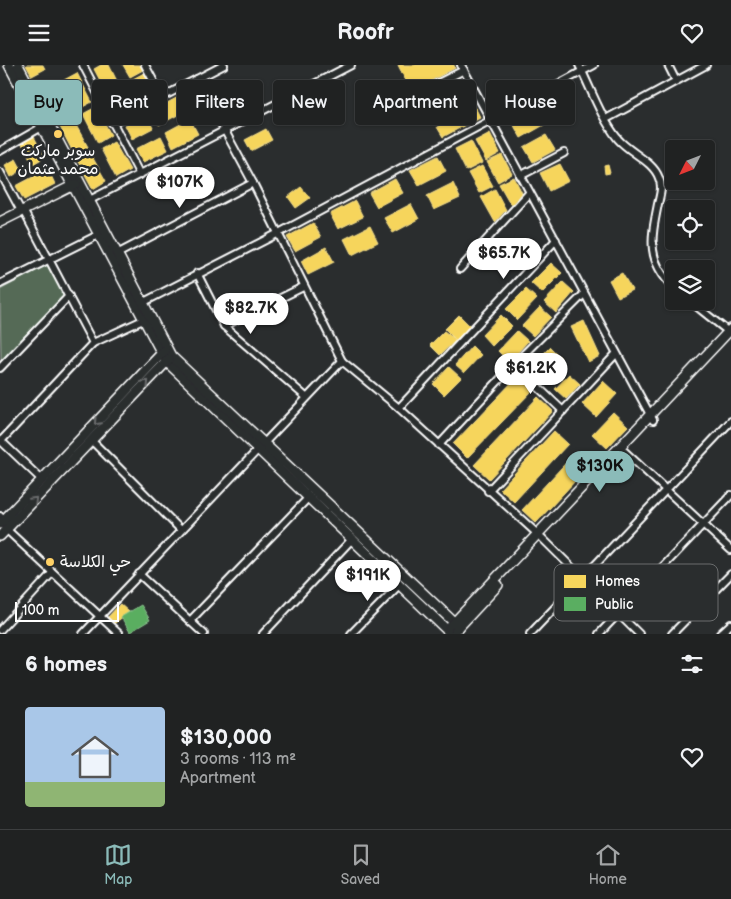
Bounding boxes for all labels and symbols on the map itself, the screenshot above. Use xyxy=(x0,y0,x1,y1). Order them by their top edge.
marker: سوبر ماركت محمد عثمان xyxy=(52,128,64,140)
north arrow xyxy=(665,140,715,190)
place label: سوبر ماركت محمد عثمان xyxy=(17,142,99,179)
pin: $107K xyxy=(145,167,215,209)
pin: $65.7K xyxy=(463,237,545,280)
pin: $82.7K xyxy=(210,293,292,335)
pin: $61.2K xyxy=(490,353,572,395)
one-way arrow xyxy=(140,379,149,388)
one-way arrow xyxy=(94,416,103,425)
pin: $130K xyxy=(565,451,635,493)
one-way arrow xyxy=(28,497,37,506)
place label: حي الكلاسة xyxy=(60,553,131,576)
marker: حي الكلاسة xyxy=(44,556,56,568)
pin: $191K xyxy=(333,559,403,602)
legend xyxy=(554,564,718,621)
text: Homes xyxy=(595,573,640,590)
text: Public xyxy=(595,596,633,613)
scale bar xyxy=(15,599,119,622)

